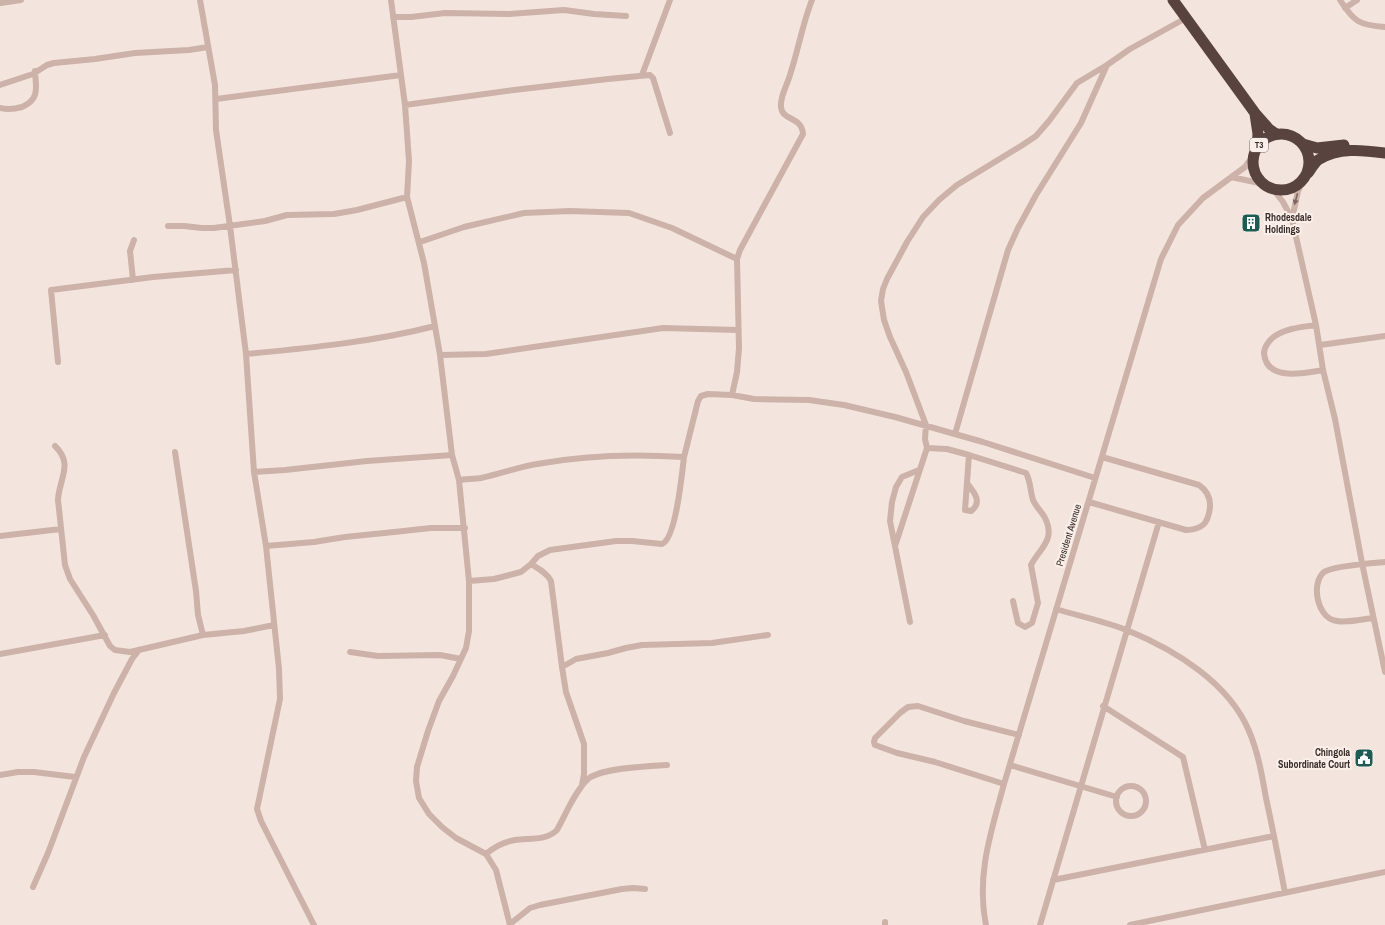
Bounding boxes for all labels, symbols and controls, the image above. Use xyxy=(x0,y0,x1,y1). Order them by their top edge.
road number: T3 xyxy=(1250,138,1268,152)
one-way arrow xyxy=(1293,193,1299,205)
place label: Rhodesdale Holdings xyxy=(1265,211,1312,236)
building icon: Rhodesdale Holdings xyxy=(1240,212,1262,234)
street label: President Avenue xyxy=(1053,502,1084,568)
place label: Chingola Subordinate Court xyxy=(1278,746,1350,771)
public building icon: Chingola Subordinate Court xyxy=(1353,747,1375,769)

